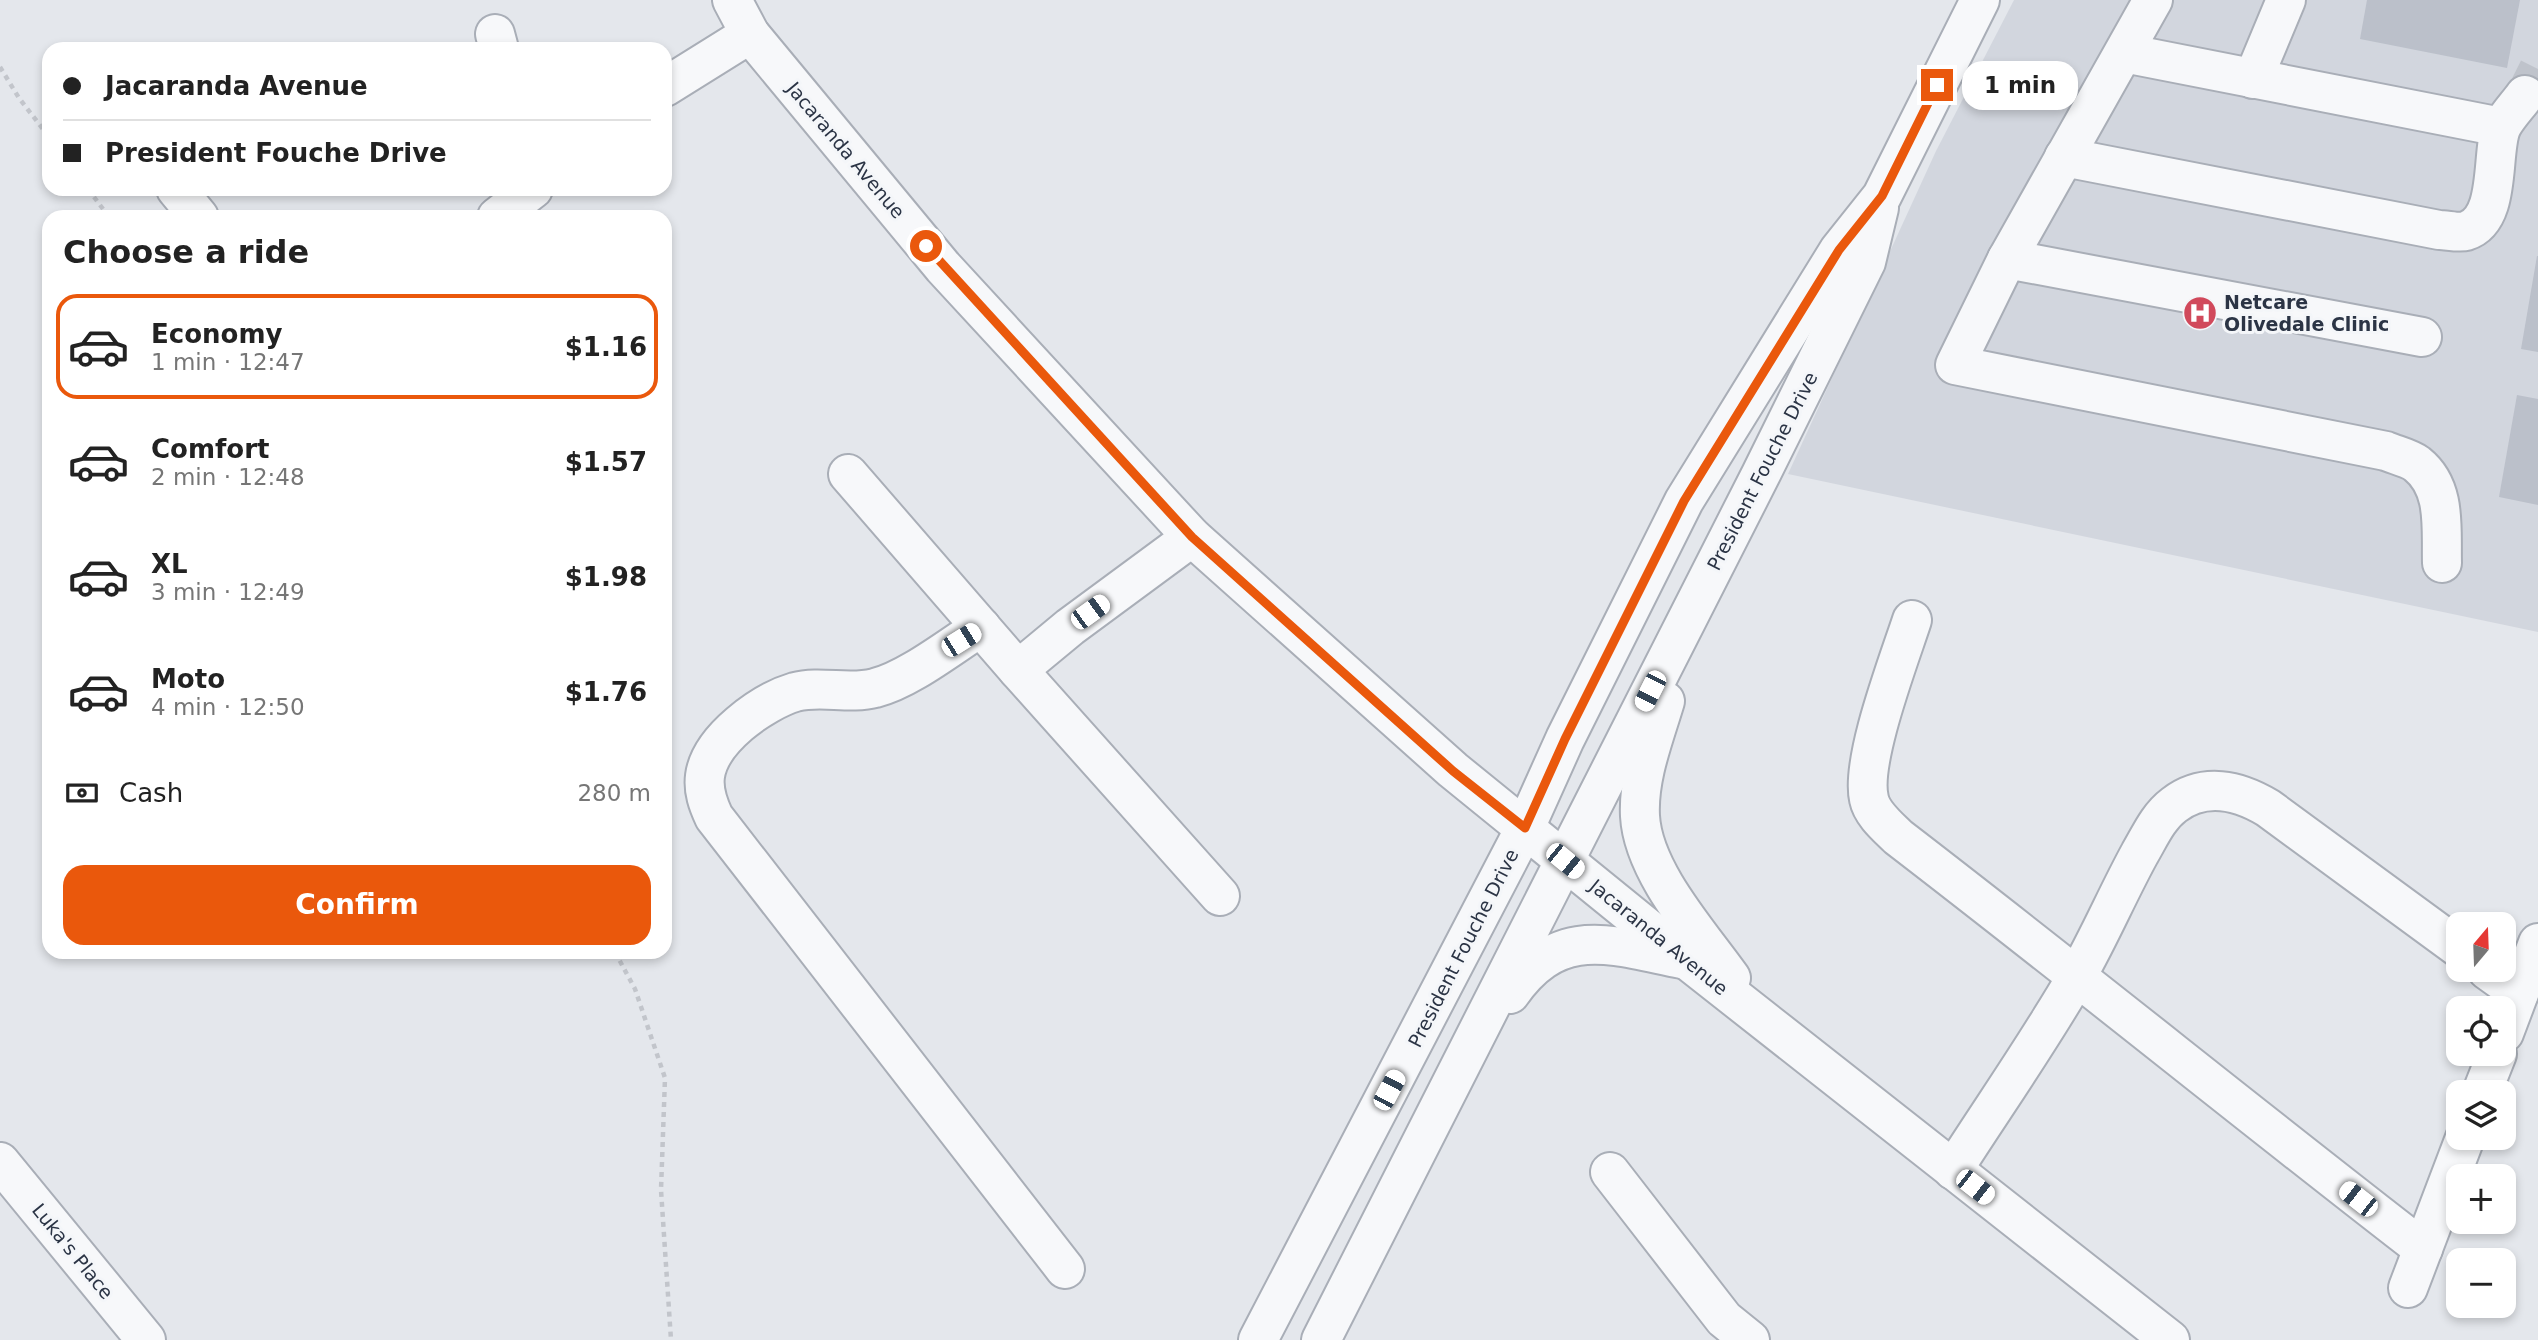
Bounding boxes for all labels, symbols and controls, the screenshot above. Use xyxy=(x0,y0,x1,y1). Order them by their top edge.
callout: 1 min xyxy=(1962,60,2077,110)
route end xyxy=(1921,69,1953,101)
text: Jacaranda Avenue xyxy=(105,71,368,101)
text: 1 min xyxy=(1984,72,2056,98)
street label: Jacaranda Avenue xyxy=(782,77,909,223)
text: President Fouche Drive xyxy=(105,138,447,168)
route start xyxy=(910,230,942,262)
text: Choose a ride xyxy=(63,233,309,271)
place label: Netcare Olivedale Clinic xyxy=(2224,291,2389,335)
hospital icon: Netcare Olivedale Clinic xyxy=(2181,294,2219,332)
icon: car xyxy=(67,315,130,378)
text: Economy xyxy=(151,319,282,349)
text: $1.16 xyxy=(565,332,647,362)
text: 1 min · 12:47 xyxy=(151,349,305,375)
street label: President Fouche Drive xyxy=(1702,368,1822,574)
icon: car xyxy=(67,430,130,493)
text: Comfort xyxy=(151,434,269,464)
text: $1.57 xyxy=(565,447,647,477)
text: 2 min · 12:48 xyxy=(151,464,305,490)
icon: car xyxy=(67,545,130,608)
text: XL xyxy=(151,549,188,579)
text: $1.98 xyxy=(565,562,647,592)
text: 3 min · 12:49 xyxy=(151,579,305,605)
car xyxy=(1067,591,1114,633)
car xyxy=(938,620,985,660)
icon: car xyxy=(67,660,130,723)
text: Moto xyxy=(151,664,225,694)
car xyxy=(1632,668,1669,714)
text: $1.76 xyxy=(565,677,647,707)
text: 4 min · 12:50 xyxy=(151,694,305,720)
icon: cash xyxy=(63,774,101,812)
text: Cash xyxy=(119,778,183,808)
text: 280 m xyxy=(577,780,651,806)
car xyxy=(1543,840,1588,882)
street label: President Fouche Drive xyxy=(1403,845,1523,1051)
button: Confirm xyxy=(63,865,651,945)
street label: Jacaranda Avenue xyxy=(1585,874,1732,999)
north arrow xyxy=(2446,912,2516,982)
map controls xyxy=(2446,912,2516,1318)
button: locate xyxy=(2446,996,2516,1066)
car xyxy=(1370,1067,1409,1113)
button: layers xyxy=(2446,1080,2516,1150)
button: + xyxy=(2446,1164,2516,1234)
car xyxy=(1952,1166,1999,1208)
car xyxy=(2335,1178,2382,1220)
street label: Luka's Place xyxy=(28,1199,118,1303)
button: − xyxy=(2446,1248,2516,1318)

